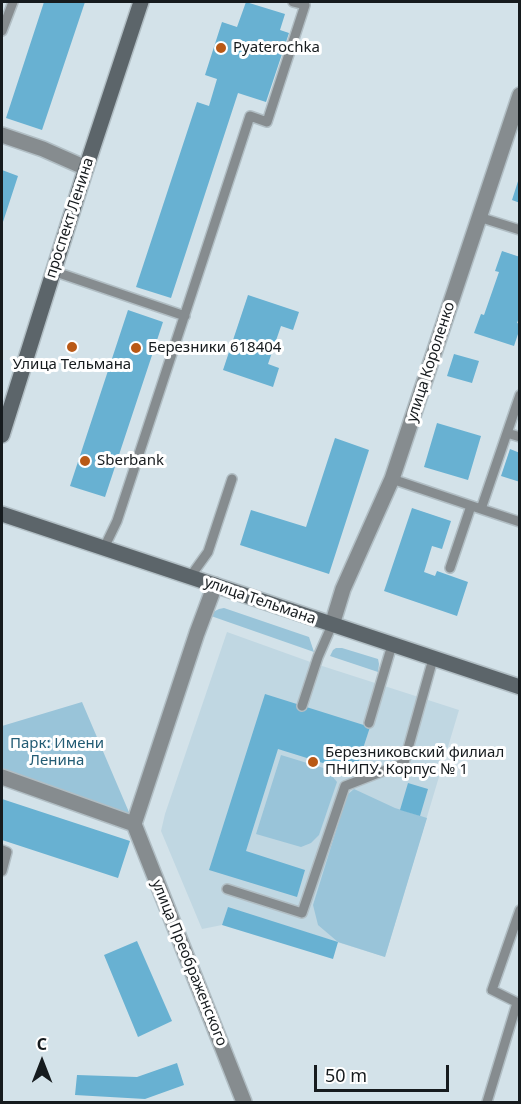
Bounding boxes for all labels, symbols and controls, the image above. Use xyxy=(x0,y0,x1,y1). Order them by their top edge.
place label: Pyaterochka xyxy=(233,39,320,57)
marker: Pyaterochka xyxy=(214,41,228,55)
street label: проспект Ленина xyxy=(42,156,98,280)
street label: улица Короленко xyxy=(403,300,459,424)
place label: Березники 618404 xyxy=(148,339,281,357)
marker: Улица Тельмана xyxy=(65,340,79,354)
marker: Березники 618404 xyxy=(129,341,143,355)
place label: Улица Тельмана xyxy=(13,356,131,374)
place label: Sberbank xyxy=(97,452,164,470)
marker: Sberbank xyxy=(78,454,92,468)
street label: улица Тельмана xyxy=(202,573,318,629)
park label: Парк: Имени Ленина xyxy=(10,735,104,770)
place label: Березниковский филиал ПНИПУ. Корпус № 1 xyxy=(325,744,504,779)
marker: Березниковский филиал ПНИПУ. Корпус № 1 xyxy=(306,755,320,769)
street label: улица Преображенского xyxy=(147,877,231,1049)
north arrow xyxy=(12,1032,72,1092)
text: С xyxy=(37,1033,47,1055)
scale bar xyxy=(317,1053,452,1091)
text: 50 m xyxy=(325,1063,367,1087)

